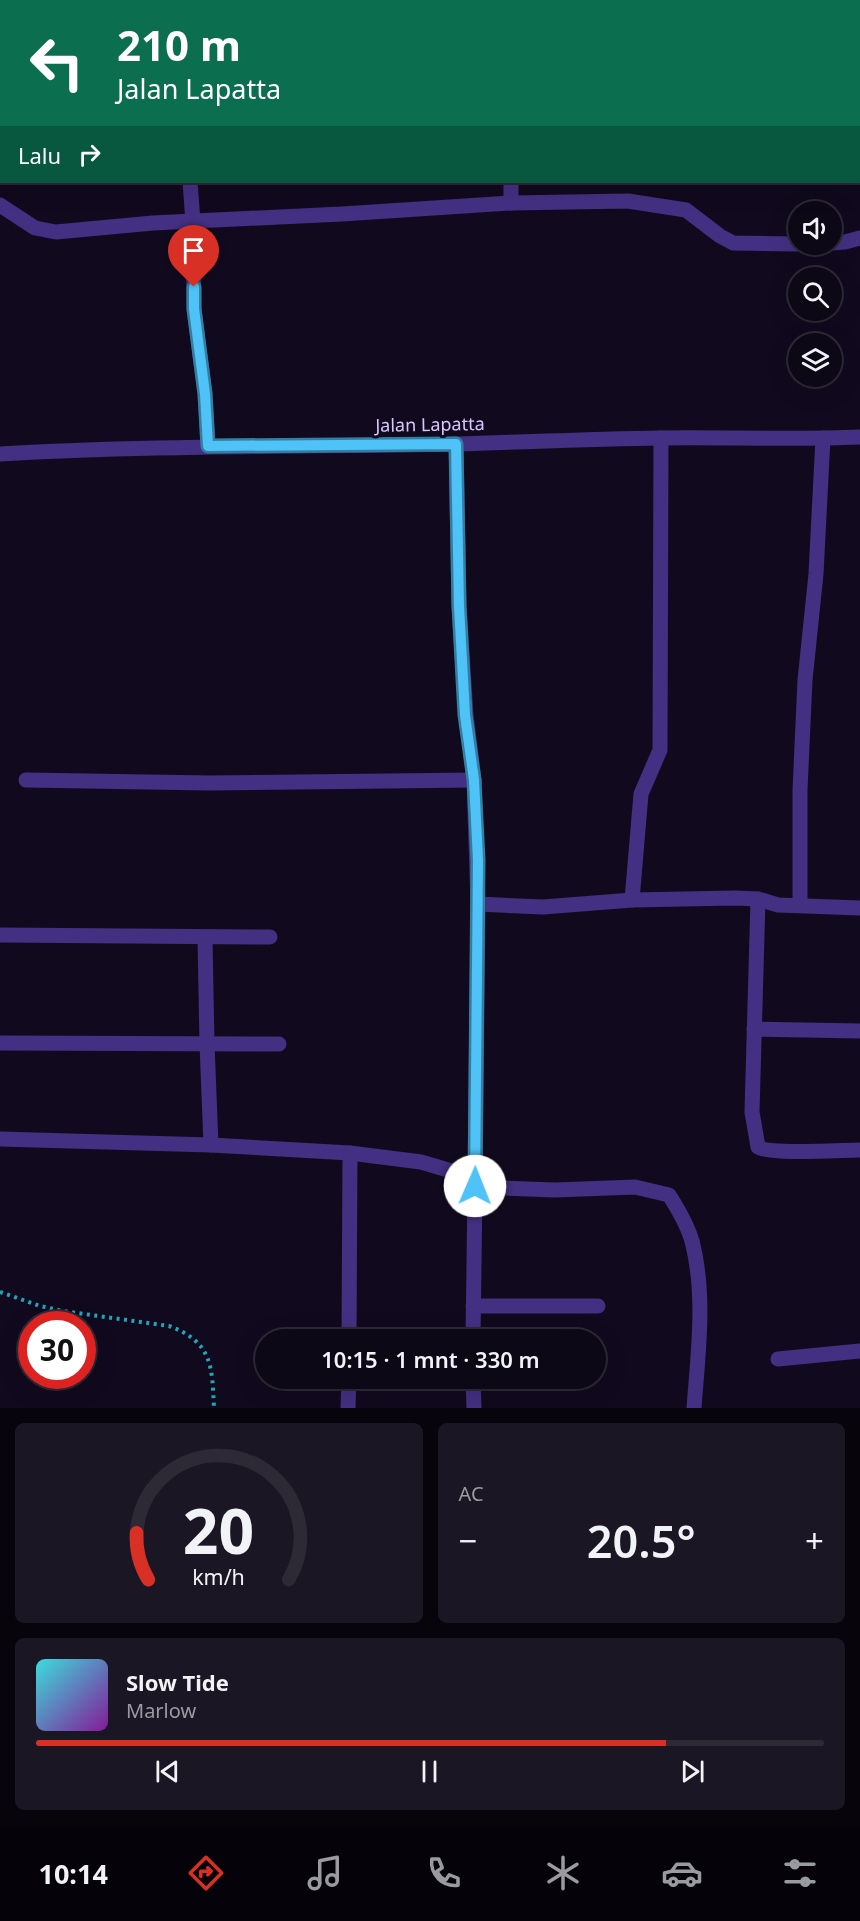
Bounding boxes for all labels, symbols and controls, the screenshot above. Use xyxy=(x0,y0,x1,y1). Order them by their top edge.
text: 210 m xyxy=(117,16,241,73)
icon: left xyxy=(18,24,96,102)
text: Jalan Lapatta xyxy=(117,70,281,107)
icon: right xyxy=(73,138,106,171)
text: Lalu xyxy=(18,140,61,170)
map controls xyxy=(788,201,842,387)
button: sound xyxy=(788,201,842,255)
pin xyxy=(168,225,219,287)
icon: arrive xyxy=(177,234,210,267)
button: search xyxy=(788,267,842,321)
button: layers xyxy=(788,333,842,387)
street label: Jalan Lapatta xyxy=(373,411,485,437)
position arrow xyxy=(443,1154,507,1218)
speed limit sign: 30 xyxy=(18,1311,96,1389)
text: 10:15 · 1 mnt · 330 m xyxy=(321,1344,540,1374)
text: AC xyxy=(459,1480,484,1507)
text: 20 xyxy=(183,1487,254,1572)
text: 20.5° xyxy=(587,1510,696,1571)
text: − xyxy=(459,1518,477,1563)
text: + xyxy=(805,1518,824,1563)
text: km/h xyxy=(192,1562,245,1591)
text: Slow Tide xyxy=(126,1667,229,1697)
text: Marlow xyxy=(126,1697,196,1724)
icon: previous xyxy=(151,1755,184,1788)
icon: pause xyxy=(413,1755,446,1788)
icon: next xyxy=(676,1755,709,1788)
icon: directions xyxy=(185,1852,227,1894)
icon: music xyxy=(304,1852,346,1894)
icon: phone xyxy=(423,1852,465,1894)
icon: climate xyxy=(542,1852,584,1894)
icon: car xyxy=(661,1852,703,1894)
icon: filters xyxy=(779,1852,821,1894)
text: 10:14 xyxy=(38,1855,108,1892)

